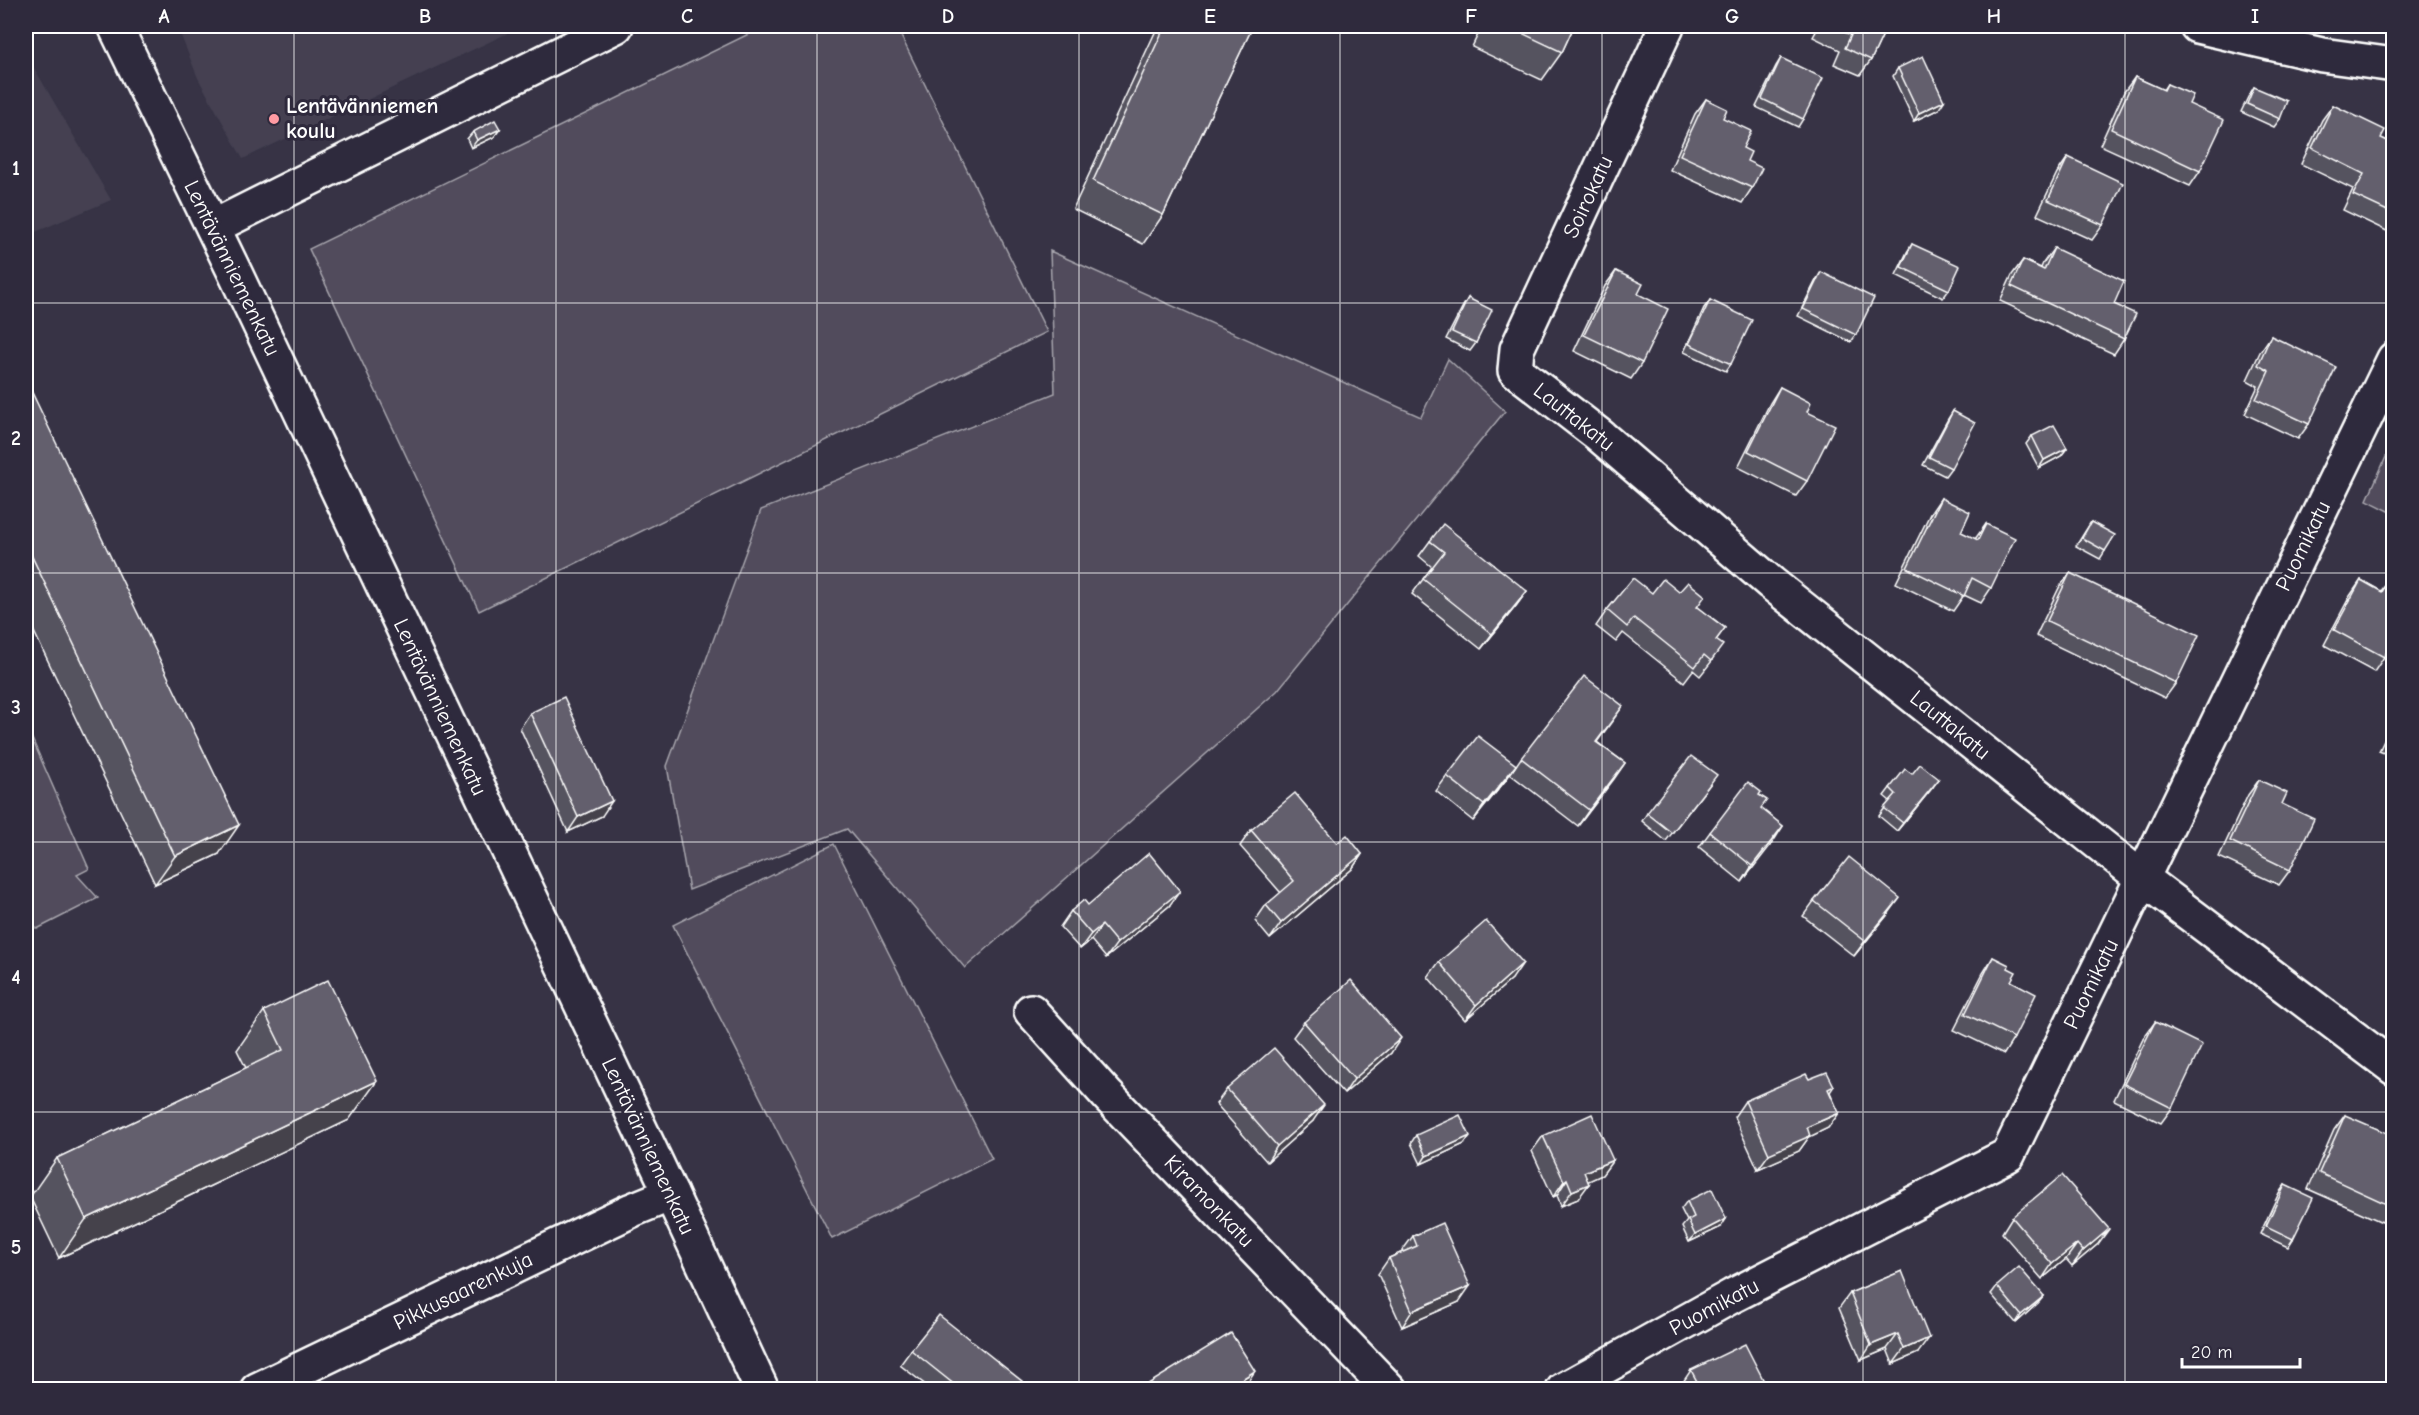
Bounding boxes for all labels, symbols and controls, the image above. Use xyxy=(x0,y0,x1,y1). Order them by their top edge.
text: A xyxy=(158,5,170,28)
text: B xyxy=(419,5,431,28)
text: C xyxy=(681,5,693,28)
text: D xyxy=(942,5,954,28)
text: E xyxy=(1204,5,1216,28)
text: F xyxy=(1465,5,1477,28)
text: G xyxy=(1725,5,1739,28)
text: H xyxy=(1987,5,2001,28)
text: I xyxy=(2251,5,2259,28)
place label: Lentävänniemen koulu xyxy=(286,93,438,144)
marker: Lentävänniemen koulu xyxy=(267,112,281,126)
street label: Soirokatu xyxy=(1558,152,1618,242)
text: 1 xyxy=(12,157,20,180)
street label: Lentävänniemenkatu xyxy=(178,176,286,360)
street label: Lauttakatu xyxy=(1528,377,1620,457)
text: 2 xyxy=(11,427,21,450)
street label: Puomikatu xyxy=(2270,496,2336,596)
street label: Lentävänniemenkatu xyxy=(388,615,492,799)
street label: Lauttakatu xyxy=(1905,685,1995,765)
text: 3 xyxy=(11,696,21,719)
street label: Puomikatu xyxy=(2058,934,2124,1034)
text: 4 xyxy=(11,966,21,989)
street label: Lentävänniemenkatu xyxy=(596,1054,700,1238)
street label: Kiramonkatu xyxy=(1159,1150,1259,1252)
text: 5 xyxy=(11,1236,21,1259)
street label: Pikkusaarenkuja xyxy=(389,1246,537,1336)
street label: Puomikatu xyxy=(1665,1273,1763,1341)
scale bar xyxy=(2182,1331,2300,1369)
text: 20 m xyxy=(2191,1342,2232,1363)

